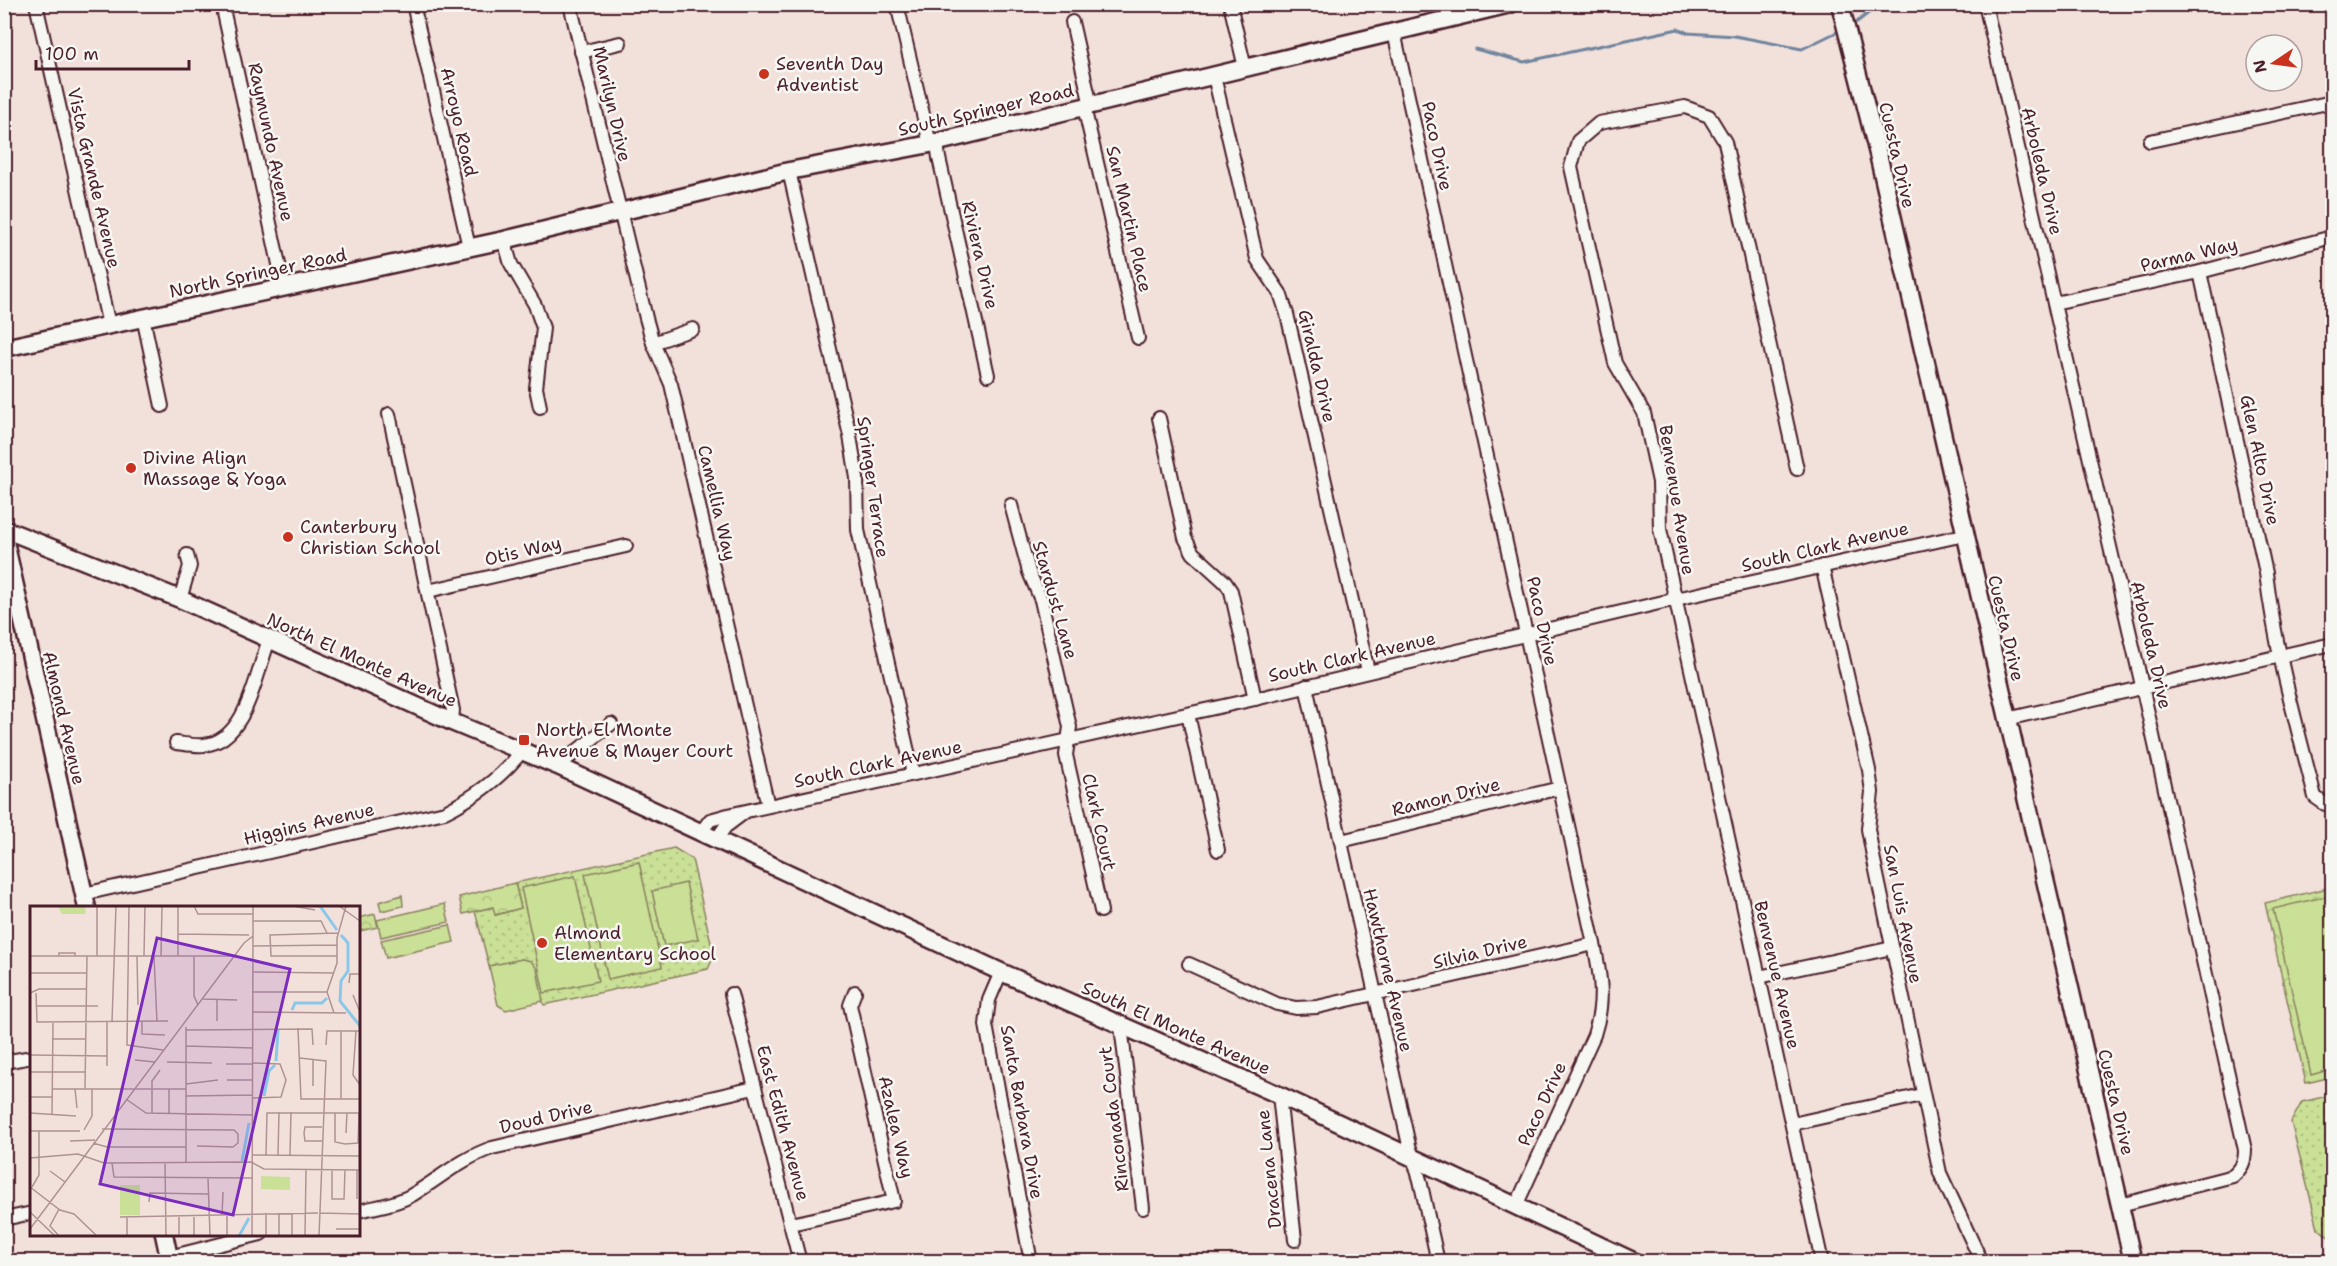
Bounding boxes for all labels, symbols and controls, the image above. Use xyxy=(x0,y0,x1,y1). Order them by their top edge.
scale bar xyxy=(36,33,189,71)
north arrow xyxy=(2244,33,2304,93)
text: 100 m xyxy=(45,42,99,66)
street label: Marilyn Drive xyxy=(587,44,637,164)
place label: Seventh Day Adventist xyxy=(776,52,884,97)
text: N xyxy=(2248,58,2272,75)
street label: Raymundo Avenue xyxy=(242,60,300,224)
street label: Arroyo Road xyxy=(435,65,483,179)
marker: Seventh Day Adventist xyxy=(757,67,771,81)
street label: South Springer Road xyxy=(896,78,1076,142)
street label: Vista Grande Avenue xyxy=(62,85,126,271)
street label: Paco Drive xyxy=(1416,99,1458,193)
street label: Cuesta Drive xyxy=(1873,100,1921,210)
street label: Arboleda Drive xyxy=(2016,105,2068,237)
street label: San Martin Place xyxy=(1100,143,1158,295)
street label: Riviera Drive xyxy=(956,199,1004,311)
street label: Parma Way xyxy=(2138,232,2240,278)
street label: North Springer Road xyxy=(167,242,349,304)
street label: Giralda Drive xyxy=(1292,307,1342,425)
street label: Glen Alto Drive xyxy=(2234,393,2286,527)
street label: Springer Terrace xyxy=(851,415,895,559)
street label: Benvenue Avenue xyxy=(1653,423,1701,577)
street label: Camellia Way xyxy=(692,443,742,563)
place label: Divine Align Massage & Yoga xyxy=(143,446,286,491)
marker: Divine Align Massage & Yoga xyxy=(124,461,138,475)
place label: Canterbury Christian School xyxy=(300,515,441,560)
street label: South Clark Avenue xyxy=(1739,516,1911,578)
marker: Canterbury Christian School xyxy=(281,530,295,544)
street label: Otis Way xyxy=(482,531,564,571)
street label: Stardust Lane xyxy=(1027,538,1083,662)
street label: Cuesta Drive xyxy=(1982,573,2030,683)
street label: Paco Drive xyxy=(1521,574,1563,668)
street label: Arboleda Drive xyxy=(2125,579,2177,711)
street label: North El Monte Avenue xyxy=(263,607,461,713)
street label: South Clark Avenue xyxy=(1266,626,1438,688)
street label: Almond Avenue xyxy=(37,649,91,787)
place label: North El Monte Avenue & Mayer Court xyxy=(536,718,734,763)
marker: North El Monte Avenue & Mayer Court xyxy=(517,733,531,747)
street label: South Clark Avenue xyxy=(792,734,964,794)
street label: Clark Court xyxy=(1076,771,1122,873)
street label: Ramon Drive xyxy=(1389,772,1503,822)
street label: Higgins Avenue xyxy=(241,797,377,851)
street label: San Luis Avenue xyxy=(1878,843,1928,985)
street label: Hawthorne Avenue xyxy=(1358,886,1418,1054)
street label: Benvenue Avenue xyxy=(1748,898,1806,1052)
inset map xyxy=(30,906,360,1236)
place label: Almond Elementary School xyxy=(554,921,717,966)
street label: Silvia Drive xyxy=(1431,930,1529,974)
marker: Almond Elementary School xyxy=(535,936,549,950)
street label: South El Monte Avenue xyxy=(1078,975,1274,1081)
street label: Santa Barbara Drive xyxy=(995,1023,1049,1201)
street label: East Edith Avenue xyxy=(751,1043,815,1203)
street label: Rinconada Court xyxy=(1093,1045,1135,1193)
street label: Cuesta Drive xyxy=(2092,1047,2140,1157)
street label: Paco Drive xyxy=(1512,1058,1572,1150)
street label: Azalea Way xyxy=(873,1073,919,1181)
street label: Doud Drive xyxy=(497,1095,595,1139)
street label: Dracena Lane xyxy=(1251,1108,1287,1230)

